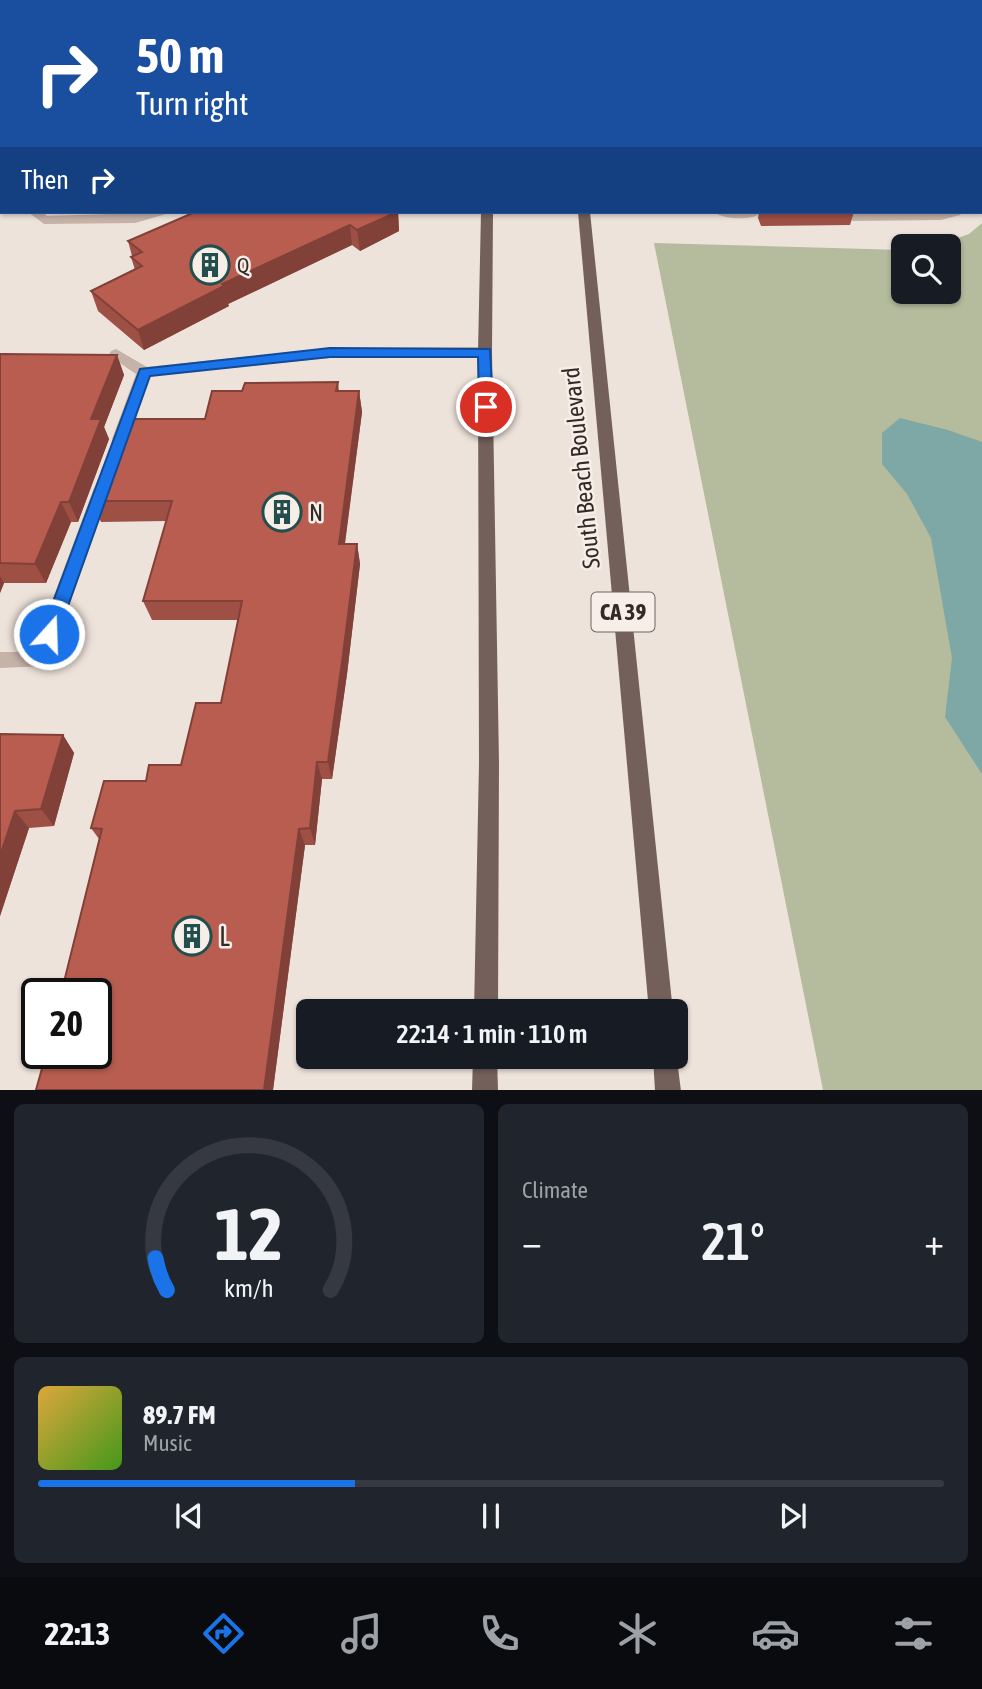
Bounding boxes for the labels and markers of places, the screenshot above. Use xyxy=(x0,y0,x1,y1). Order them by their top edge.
building icon: Q xyxy=(189,244,231,286)
place label: Q xyxy=(237,253,250,277)
pin xyxy=(456,377,516,437)
building icon: N xyxy=(261,491,303,533)
place label: N xyxy=(309,499,323,526)
building icon: L xyxy=(171,915,213,957)
place label: L xyxy=(219,920,230,952)

